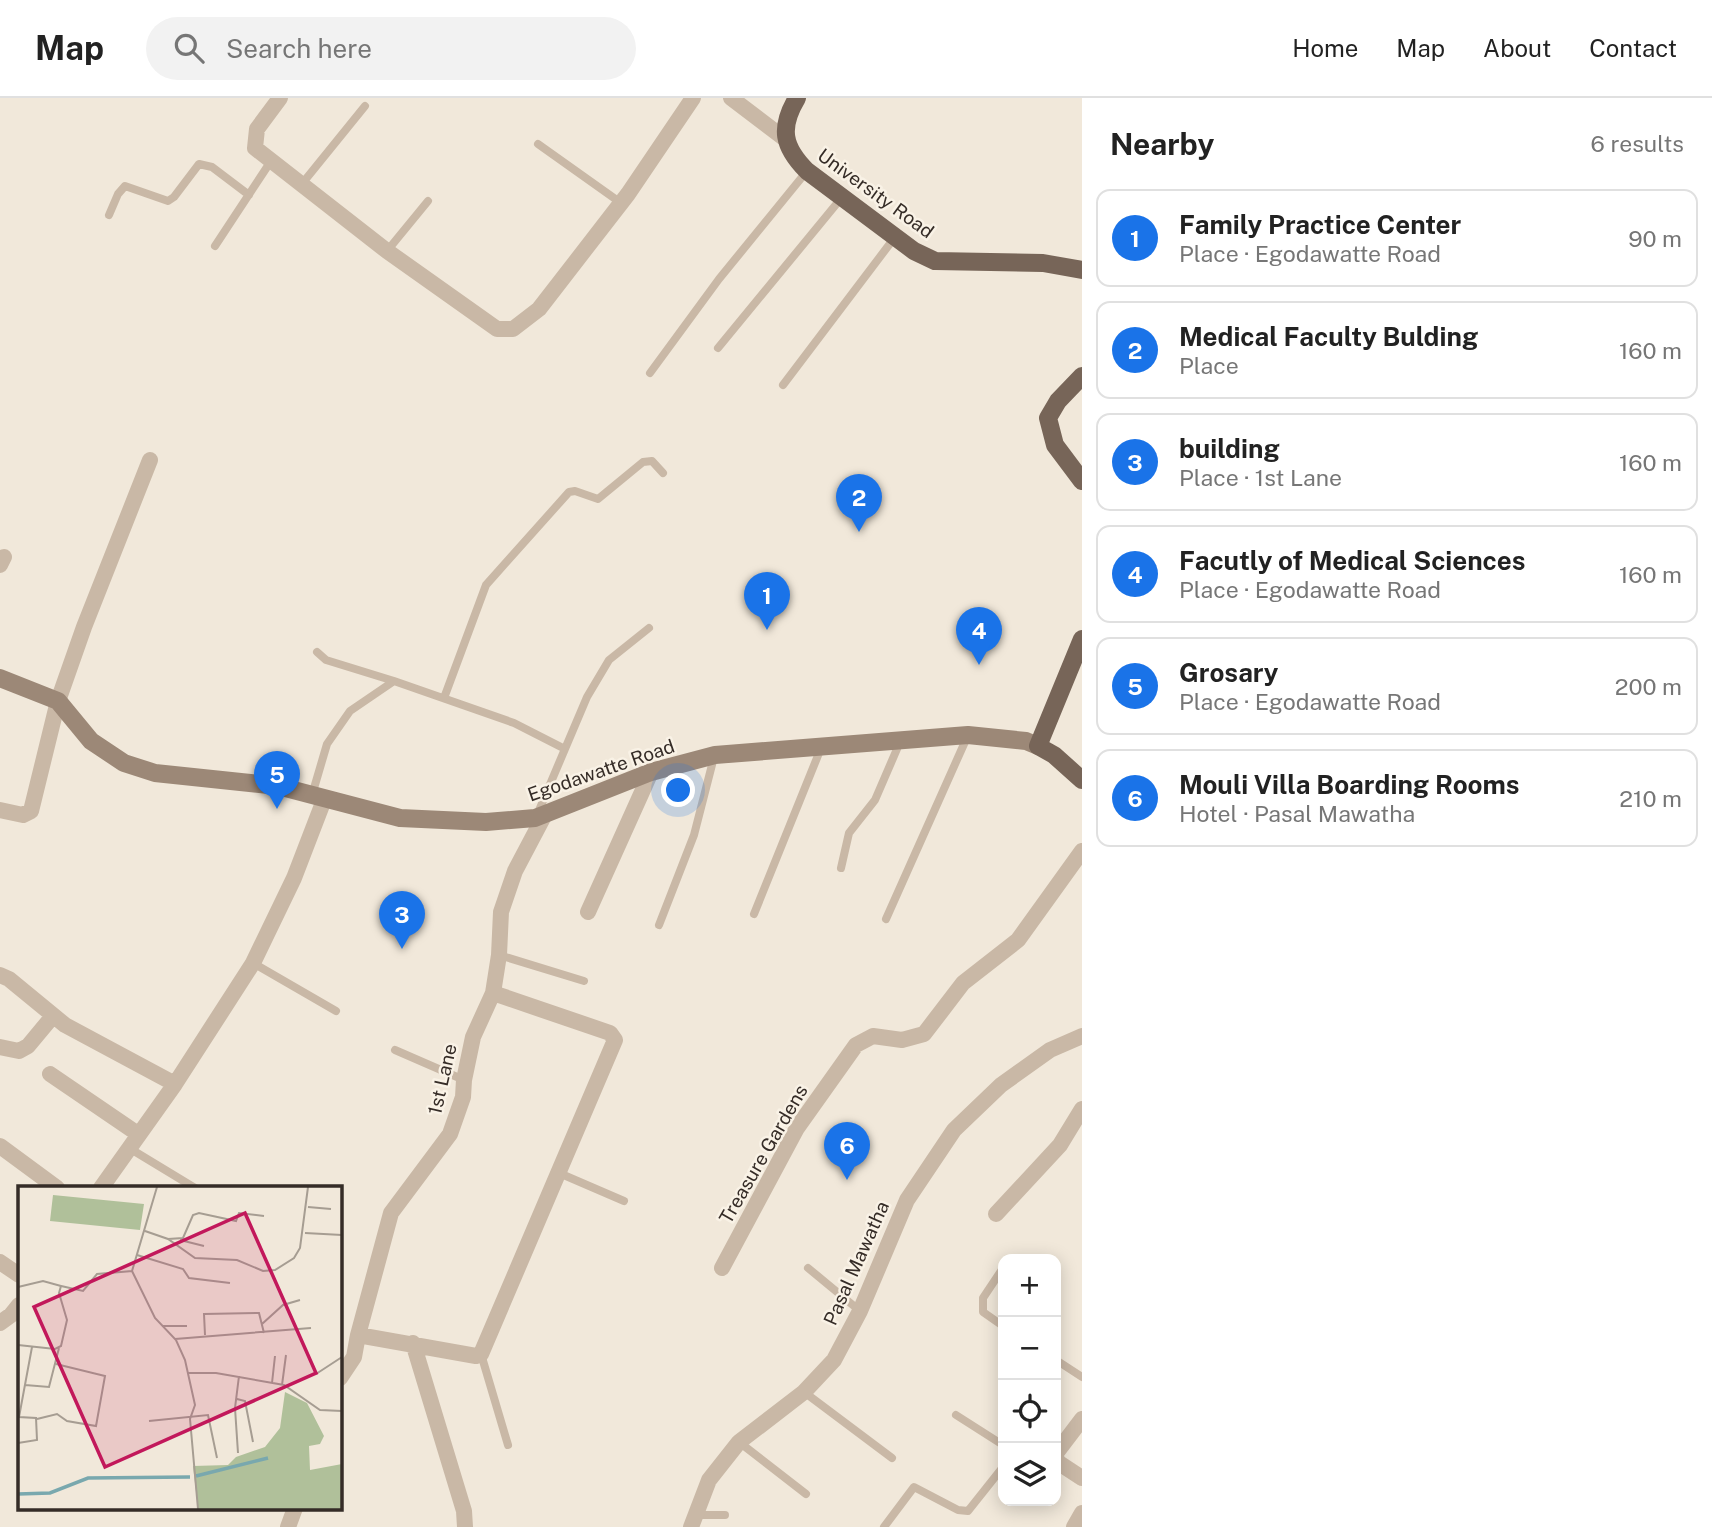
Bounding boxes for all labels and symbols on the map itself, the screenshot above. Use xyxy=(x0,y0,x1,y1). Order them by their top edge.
street label: University Road xyxy=(814,144,938,242)
pin: 2 xyxy=(836,474,882,532)
pin: 1 xyxy=(744,572,790,630)
pin: 4 xyxy=(956,607,1002,665)
street label: Egodawatte Road xyxy=(525,735,677,805)
pin: 5 xyxy=(254,751,300,809)
your location xyxy=(661,773,695,807)
pin: 3 xyxy=(379,891,425,949)
street label: 1st Lane xyxy=(423,1041,461,1117)
street label: Treasure Gardens xyxy=(714,1081,812,1227)
pin: 6 xyxy=(824,1122,870,1180)
inset map xyxy=(18,1186,341,1510)
street label: Pasal Mawatha xyxy=(819,1198,893,1328)

